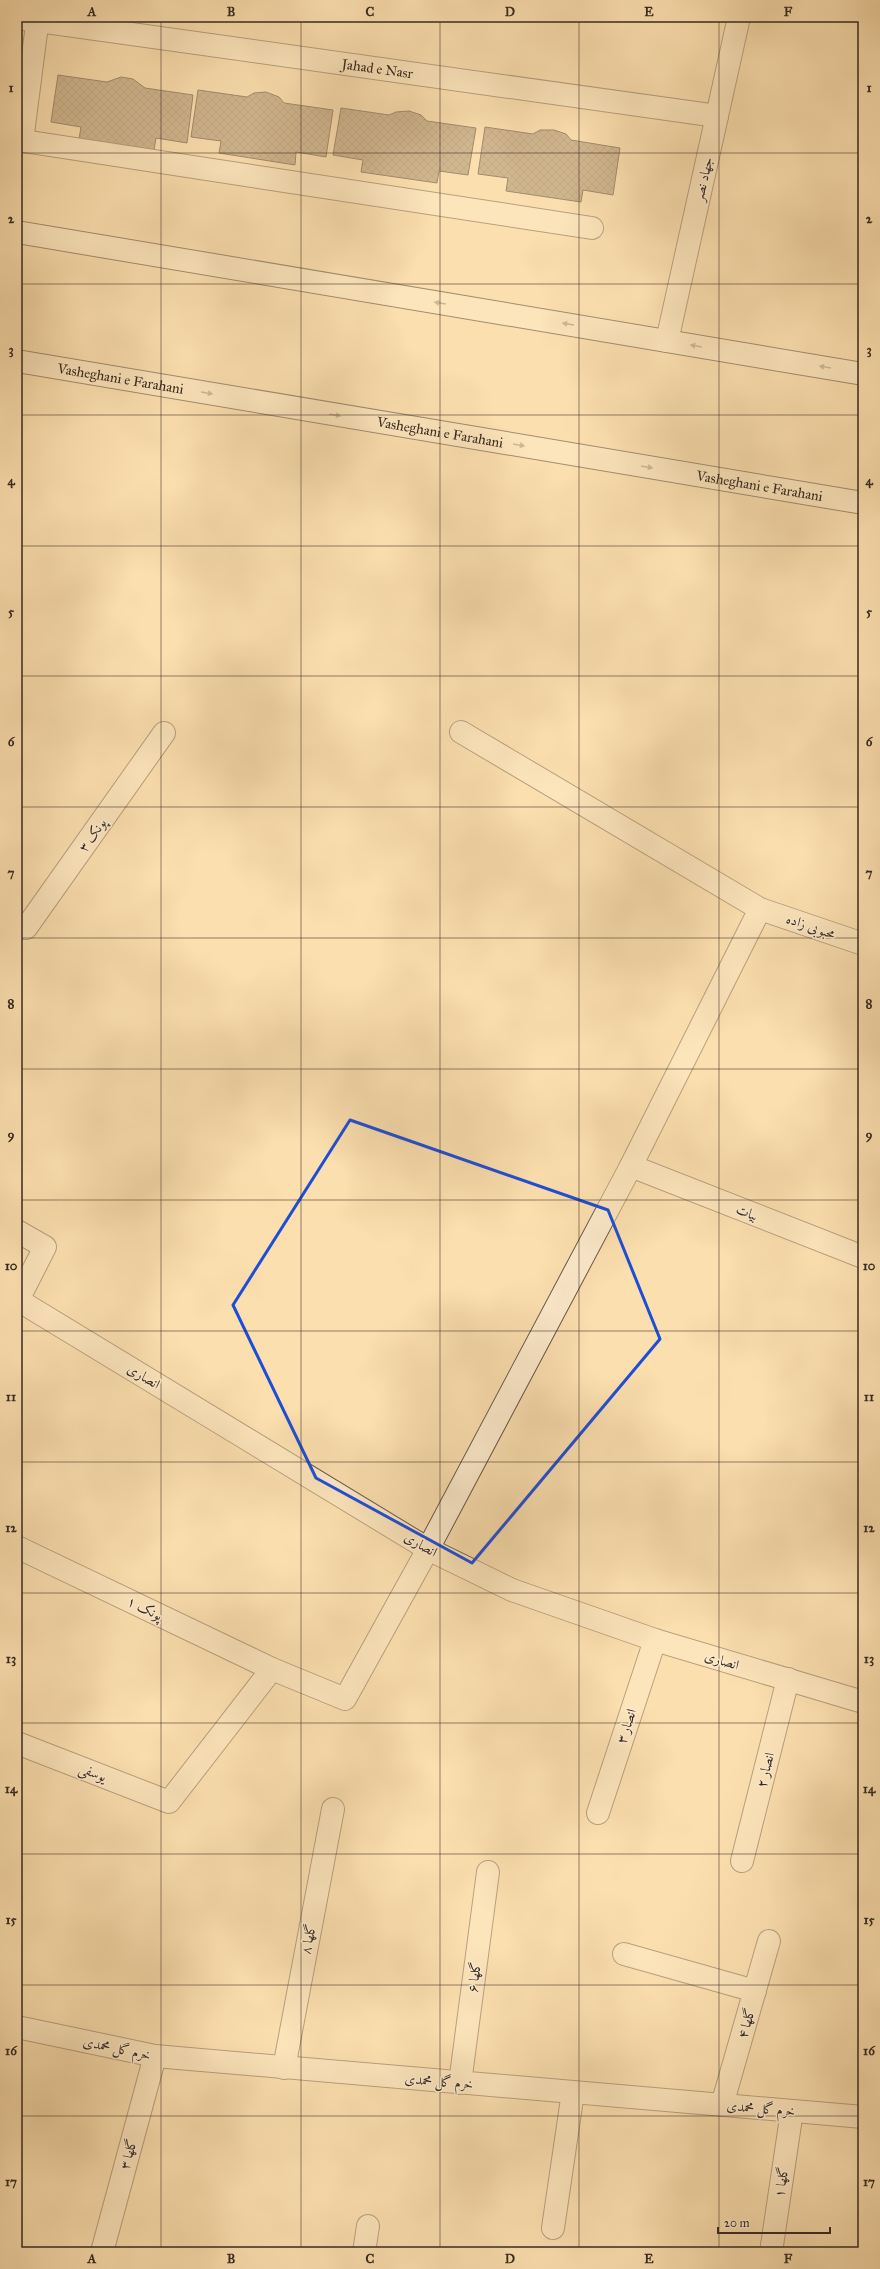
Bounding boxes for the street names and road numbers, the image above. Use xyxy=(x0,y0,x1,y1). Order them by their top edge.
street label: Jahad e Nasr xyxy=(339,55,415,82)
street label: جهاد نصر xyxy=(690,155,718,205)
street label: Vasheghani e Farahani xyxy=(55,360,185,398)
street label: Vasheghani e Farahani xyxy=(375,413,505,451)
street label: Vasheghani e Farahani xyxy=(694,467,824,505)
street label: پونک ۳ xyxy=(75,814,112,857)
street label: محبوبی زاده xyxy=(784,910,838,944)
street label: بیات xyxy=(734,1201,760,1224)
street label: انصاری xyxy=(124,1360,163,1393)
street label: انصاری xyxy=(401,1528,440,1561)
street label: پونک ۱ xyxy=(123,1593,166,1627)
street label: انصاری xyxy=(702,1647,741,1674)
street label: انصار ۳ xyxy=(613,1706,640,1746)
street label: انصار ۲ xyxy=(753,1751,778,1790)
street label: یوسفی xyxy=(76,1760,110,1788)
street label: گلها ۸ xyxy=(297,1922,320,1956)
street label: گلها ۶ xyxy=(464,1961,485,1993)
street label: گلها ۴ xyxy=(734,2006,759,2040)
street label: خرم گل محمدی xyxy=(81,2033,152,2068)
street label: خرم گل محمدی xyxy=(404,2070,474,2097)
street label: خرم گل محمدی xyxy=(726,2097,796,2124)
street label: گلها ۳ xyxy=(116,2137,141,2171)
street label: گلها ۱ xyxy=(771,2166,792,2199)

